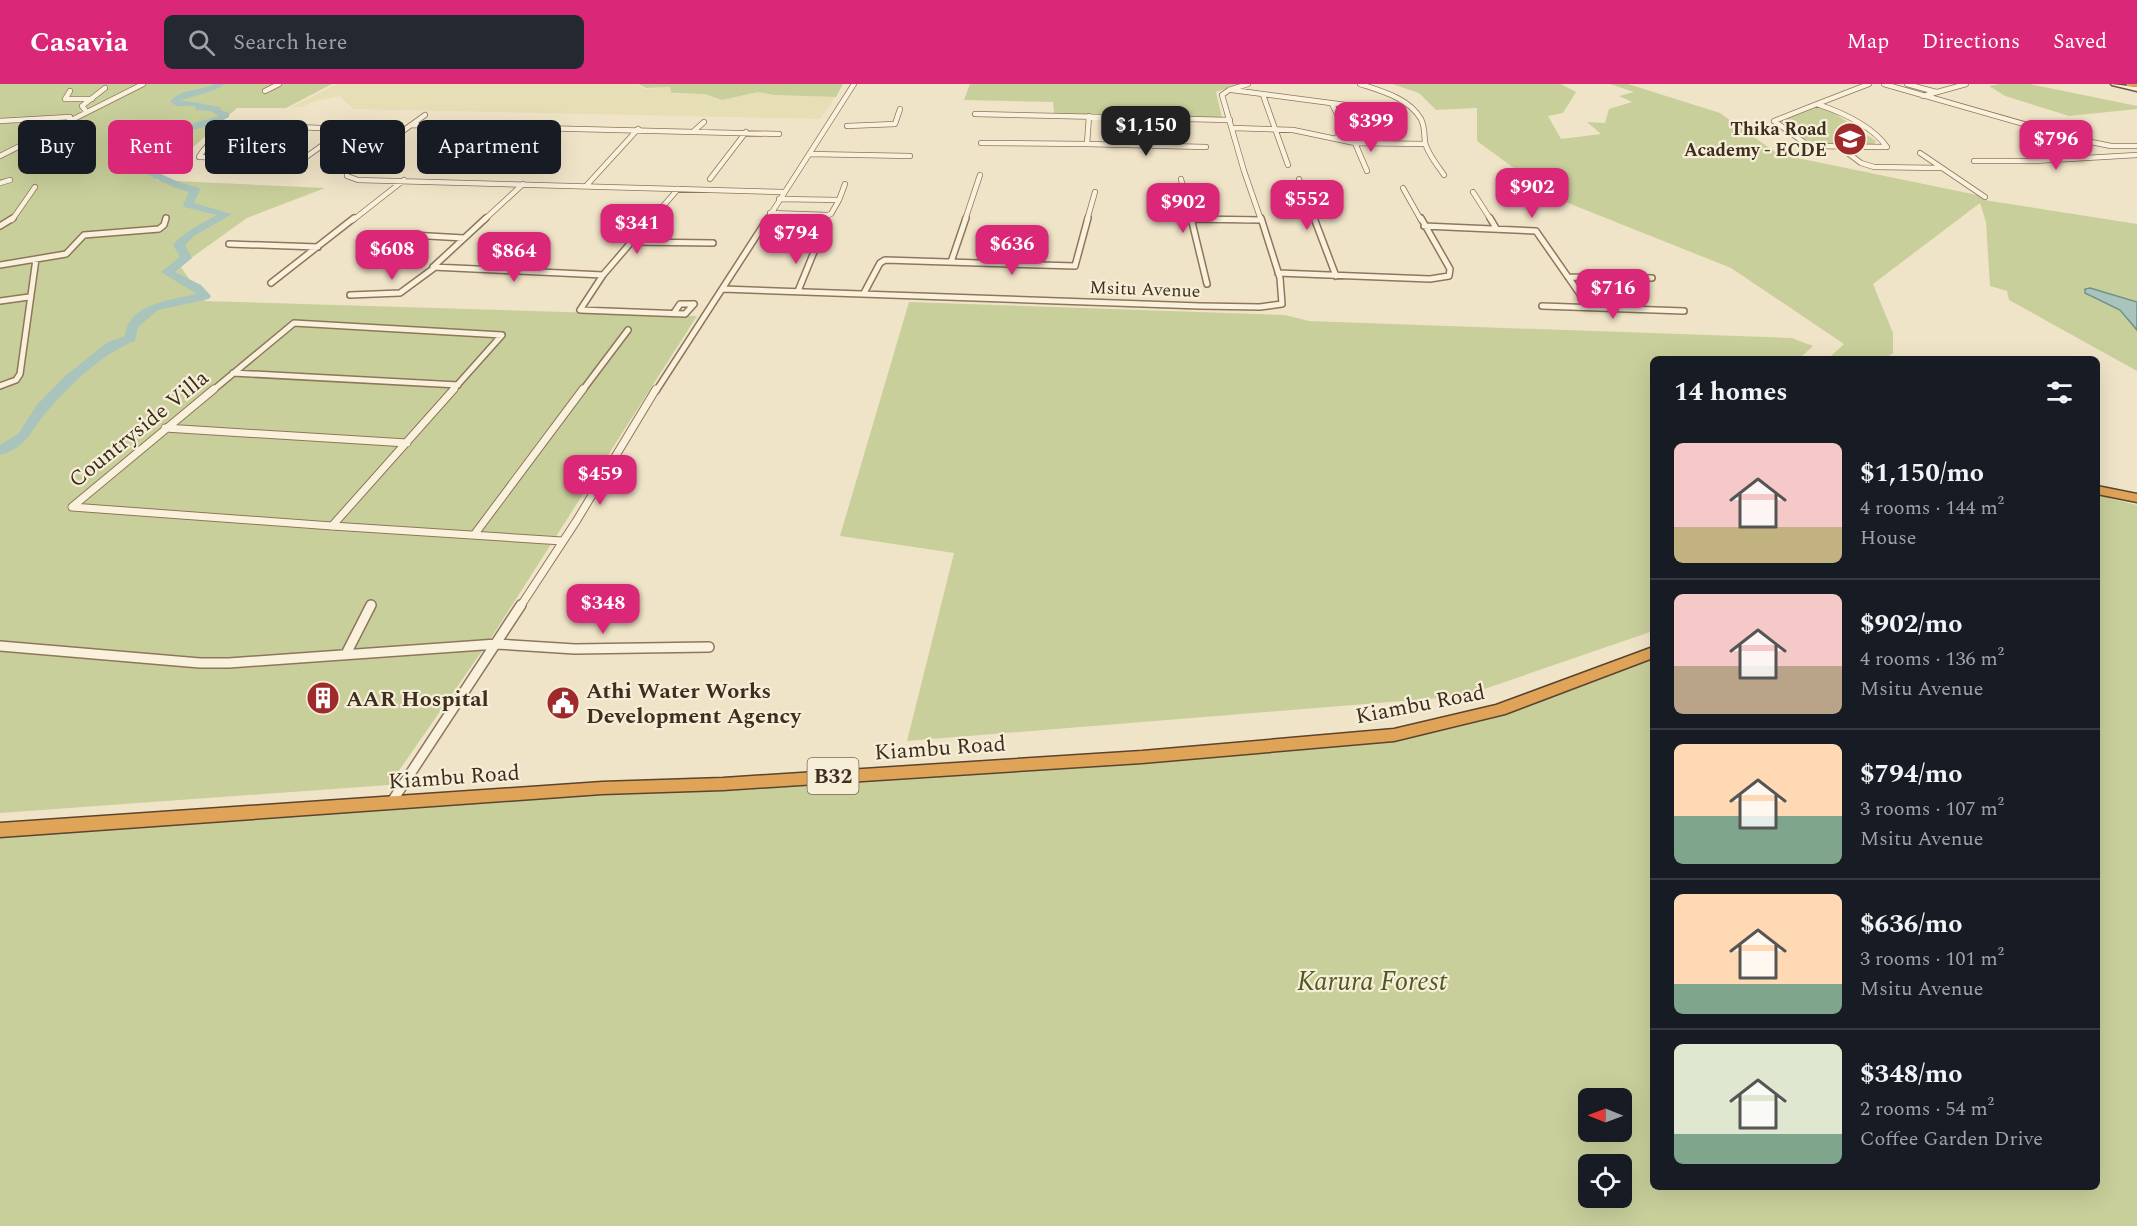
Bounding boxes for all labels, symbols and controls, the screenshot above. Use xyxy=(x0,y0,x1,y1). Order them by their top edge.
search box xyxy=(164,15,584,69)
text: Casavia xyxy=(30,21,128,64)
icon: search xyxy=(185,26,218,59)
text: Search here xyxy=(233,26,347,59)
text: Map xyxy=(1847,26,1889,58)
text: Directions xyxy=(1922,26,2020,58)
text: Saved xyxy=(2053,26,2107,58)
pin: $399 xyxy=(1335,102,1407,153)
pin: $1,150 xyxy=(1097,106,1195,157)
text: $399 xyxy=(1349,106,1393,136)
text: $1,150 xyxy=(1115,110,1177,140)
place label: Thika Road Academy - ECDE xyxy=(1684,116,1828,164)
chip: Buy xyxy=(18,120,96,174)
chip: Rent xyxy=(108,120,193,174)
chip: Filters xyxy=(205,120,308,174)
chip: New xyxy=(320,120,405,174)
chip: Apartment xyxy=(417,120,561,174)
pin: $796 xyxy=(2020,120,2092,171)
school or university icon: Thika Road Academy - ECDE xyxy=(1832,121,1868,157)
text: $796 xyxy=(2034,124,2078,154)
pin: $902 xyxy=(1496,168,1568,219)
text: $902 xyxy=(1510,172,1554,202)
pin: $552 xyxy=(1271,180,1343,231)
pin: $902 xyxy=(1147,183,1219,234)
text: $552 xyxy=(1285,184,1329,214)
text: $902 xyxy=(1161,187,1205,217)
pin: $341 xyxy=(601,204,673,255)
text: $341 xyxy=(615,208,659,238)
pin: $794 xyxy=(760,214,832,265)
text: $794 xyxy=(774,218,818,248)
pin: $636 xyxy=(976,225,1048,276)
text: $636 xyxy=(990,229,1034,259)
pin: $608 xyxy=(356,230,428,281)
pin: $864 xyxy=(478,232,550,283)
text: $608 xyxy=(370,234,414,264)
text: $864 xyxy=(492,236,536,266)
pin: $716 xyxy=(1577,269,1649,320)
text: $716 xyxy=(1591,273,1635,303)
street label: Msitu Avenue xyxy=(1089,274,1201,305)
street label: Countryside Villa xyxy=(62,362,216,496)
text: 14 homes xyxy=(1674,372,1788,412)
icon: filters xyxy=(2043,376,2076,409)
text: $1,150/mo xyxy=(1860,453,1984,493)
pin: $459 xyxy=(564,455,636,506)
text: $459 xyxy=(578,459,622,489)
icon: home xyxy=(1722,467,1794,539)
text: 4 rooms · 144 m² xyxy=(1860,493,2004,523)
text: House xyxy=(1860,523,1917,553)
pin: $348 xyxy=(567,584,639,635)
text: $348 xyxy=(581,588,625,618)
text: $902/mo xyxy=(1860,604,1963,644)
icon: home xyxy=(1722,618,1794,690)
text: 4 rooms · 136 m² xyxy=(1860,644,2004,674)
text: Msitu Avenue xyxy=(1860,674,1983,704)
place label: Athi Water Works Development Agency xyxy=(586,675,803,733)
street label: Kiambu Road xyxy=(1352,676,1488,733)
building icon: AAR Hospital xyxy=(305,680,341,716)
place label: AAR Hospital xyxy=(346,683,489,716)
public building icon: Athi Water Works Development Agency xyxy=(545,685,581,721)
street label: Kiambu Road xyxy=(873,727,1007,770)
text: $794/mo xyxy=(1860,754,1963,794)
street label: Kiambu Road xyxy=(387,756,521,799)
road number: B32 xyxy=(808,758,858,794)
icon: home xyxy=(1722,768,1794,840)
text: 3 rooms · 107 m² xyxy=(1860,794,2004,824)
text: Msitu Avenue xyxy=(1860,824,1983,854)
text: $636/mo xyxy=(1860,904,1963,944)
icon: home xyxy=(1722,918,1794,990)
text: 3 rooms · 101 m² xyxy=(1860,944,2004,974)
park label: Karura Forest xyxy=(1297,961,1447,1003)
text: Msitu Avenue xyxy=(1860,974,1983,1004)
text: $348/mo xyxy=(1860,1054,1963,1094)
icon: home xyxy=(1722,1068,1794,1140)
north arrow xyxy=(1578,1088,1632,1142)
map controls xyxy=(1578,1088,1632,1208)
text: 2 rooms · 54 m² xyxy=(1860,1094,1994,1124)
text: Coffee Garden Drive xyxy=(1860,1124,2043,1154)
button: locate xyxy=(1578,1154,1632,1208)

